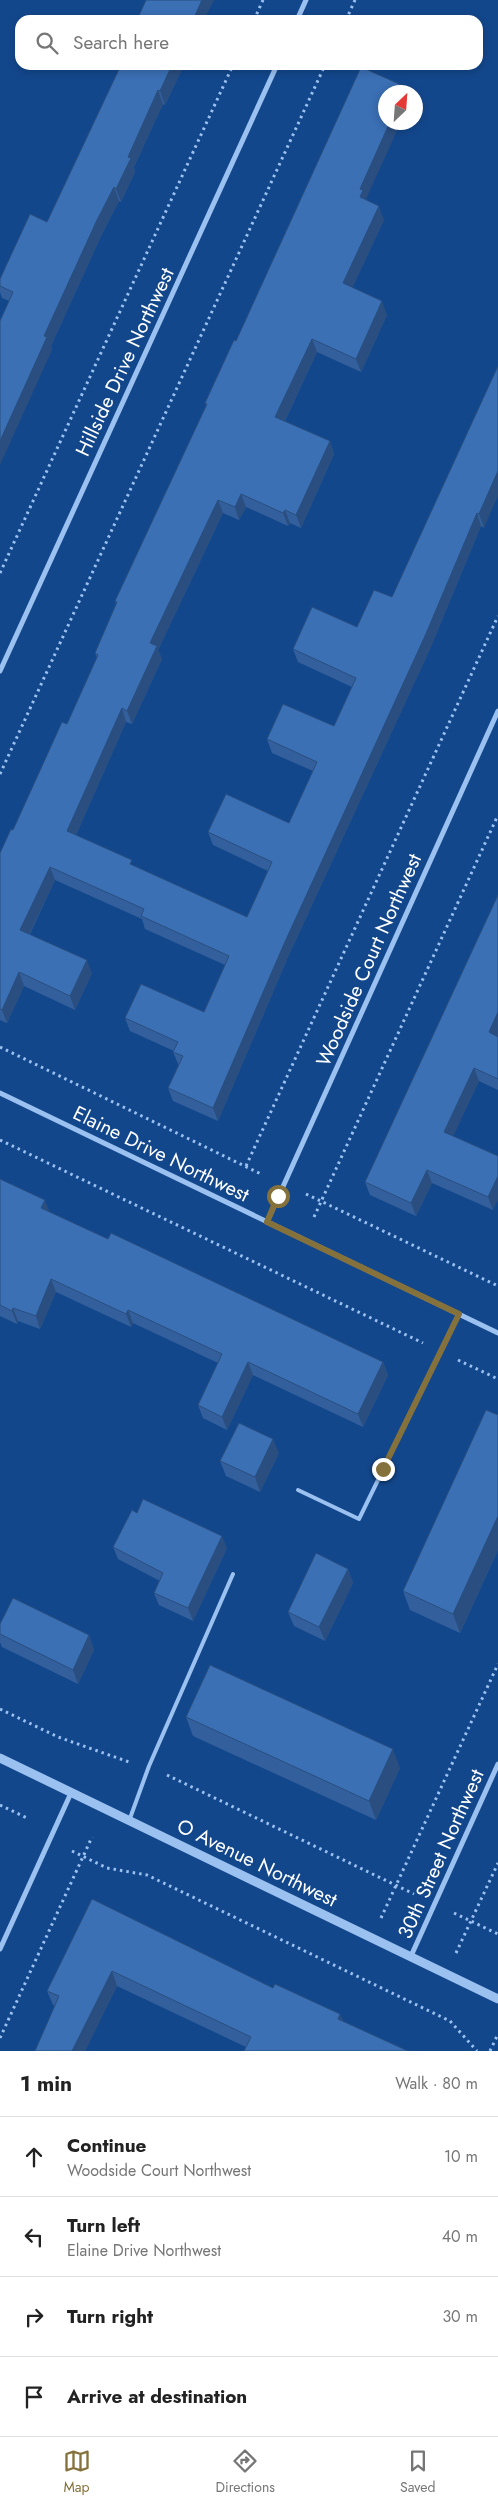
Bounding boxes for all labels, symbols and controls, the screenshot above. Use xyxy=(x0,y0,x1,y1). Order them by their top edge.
search box xyxy=(15,15,483,70)
icon: search xyxy=(33,29,61,57)
text: Search here xyxy=(73,29,169,56)
north arrow xyxy=(378,85,423,130)
street label: Hillside Drive Northwest xyxy=(69,263,182,461)
street label: Woodside Court Northwest xyxy=(309,849,429,1071)
street label: Elaine Drive Northwest xyxy=(68,1099,254,1209)
route start xyxy=(267,1185,290,1208)
route end xyxy=(372,1458,395,1481)
street label: 30th Street Northwest xyxy=(391,1764,492,1943)
street label: O Avenue Northwest xyxy=(172,1812,342,1914)
text: 1 min xyxy=(20,2069,72,2099)
text: Walk · 80 m xyxy=(395,2072,478,2095)
text: Continue xyxy=(67,2132,146,2159)
icon: ahead xyxy=(20,2143,48,2171)
text: 10 m xyxy=(444,2145,478,2168)
text: Woodside Court Northwest xyxy=(67,2159,251,2182)
text: Turn left xyxy=(67,2212,140,2239)
icon: left xyxy=(20,2223,48,2251)
text: 40 m xyxy=(442,2225,478,2248)
text: Elaine Drive Northwest xyxy=(67,2239,221,2262)
icon: right xyxy=(20,2303,48,2331)
text: Turn right xyxy=(67,2303,153,2330)
text: 30 m xyxy=(442,2305,478,2328)
icon: arrive xyxy=(20,2383,48,2411)
text: Arrive at destination xyxy=(67,2383,247,2410)
tab: Map xyxy=(63,2447,91,2497)
tab: Directions xyxy=(216,2447,275,2497)
tab: Saved xyxy=(400,2447,435,2497)

